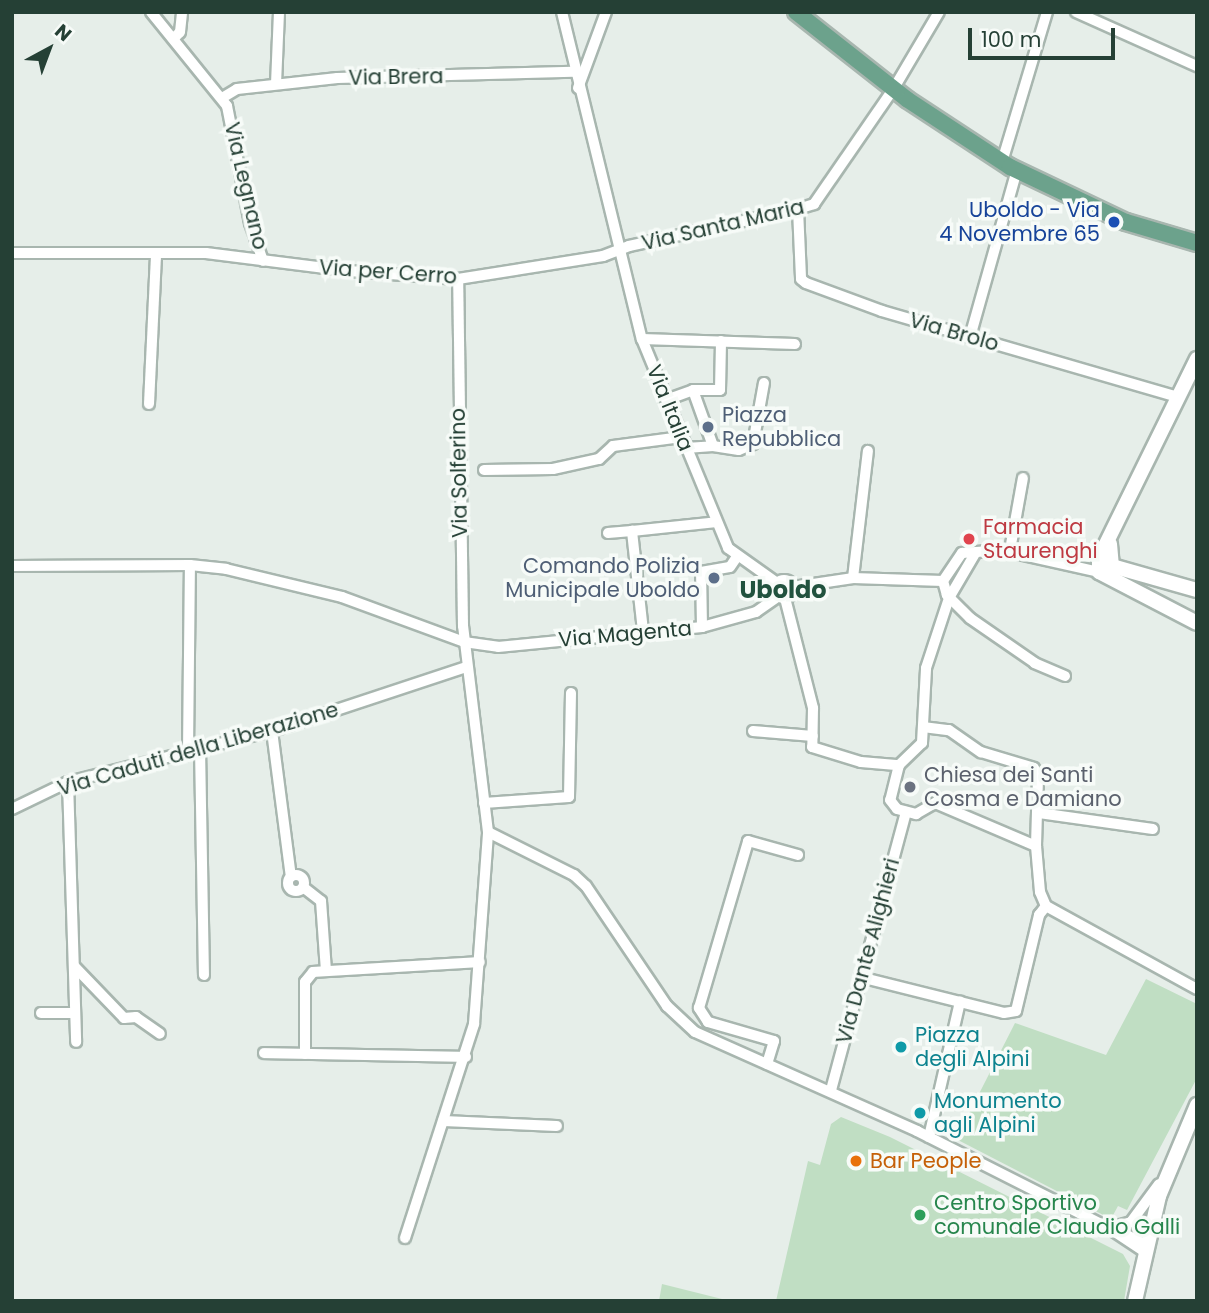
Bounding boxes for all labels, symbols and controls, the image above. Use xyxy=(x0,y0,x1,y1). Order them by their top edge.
north arrow xyxy=(14,14,84,84)
scale bar xyxy=(971,14,1118,58)
text: N xyxy=(49,18,77,48)
text: 100 m xyxy=(981,25,1041,54)
street label: Via Brera xyxy=(348,64,444,90)
street label: Via Legnano xyxy=(219,120,273,252)
street label: Via Santa Maria xyxy=(639,194,807,256)
place label: Uboldo - Via 4 Novembre 65 xyxy=(939,197,1100,247)
marker: Uboldo - Via 4 Novembre 65 xyxy=(1106,214,1122,230)
street label: Via per Cerro xyxy=(318,255,458,289)
street label: Via Brolo xyxy=(906,307,1002,357)
street label: Via Italia xyxy=(641,361,699,455)
place label: Piazza Repubblica xyxy=(722,402,841,452)
street label: Via Solferino xyxy=(445,408,473,538)
marker: Piazza Repubblica xyxy=(700,419,716,435)
place label: Farmacia Staurenghi xyxy=(983,514,1098,564)
marker: Farmacia Staurenghi xyxy=(961,531,977,547)
place label: Comando Polizia Municipale Uboldo xyxy=(505,553,700,603)
marker: Comando Polizia Municipale Uboldo xyxy=(706,570,722,586)
district label: Uboldo xyxy=(739,576,827,604)
street label: Via Magenta xyxy=(557,616,693,652)
street label: Via Caduti della Liberazione xyxy=(55,697,341,801)
place label: Chiesa dei Santi Cosma e Damiano xyxy=(924,762,1122,812)
marker: Chiesa dei Santi Cosma e Damiano xyxy=(902,779,918,795)
street label: Via Dante Alighieri xyxy=(831,855,905,1047)
place label: Piazza degli Alpini xyxy=(915,1022,1030,1072)
marker: Piazza degli Alpini xyxy=(893,1039,909,1055)
place label: Monumento agli Alpini xyxy=(934,1088,1062,1138)
marker: Monumento agli Alpini xyxy=(912,1105,928,1121)
place label: Bar People xyxy=(870,1148,982,1174)
marker: Bar People xyxy=(848,1153,864,1169)
place label: Centro Sportivo comunale Claudio Galli xyxy=(934,1190,1180,1240)
marker: Centro Sportivo comunale Claudio Galli xyxy=(912,1207,928,1223)

